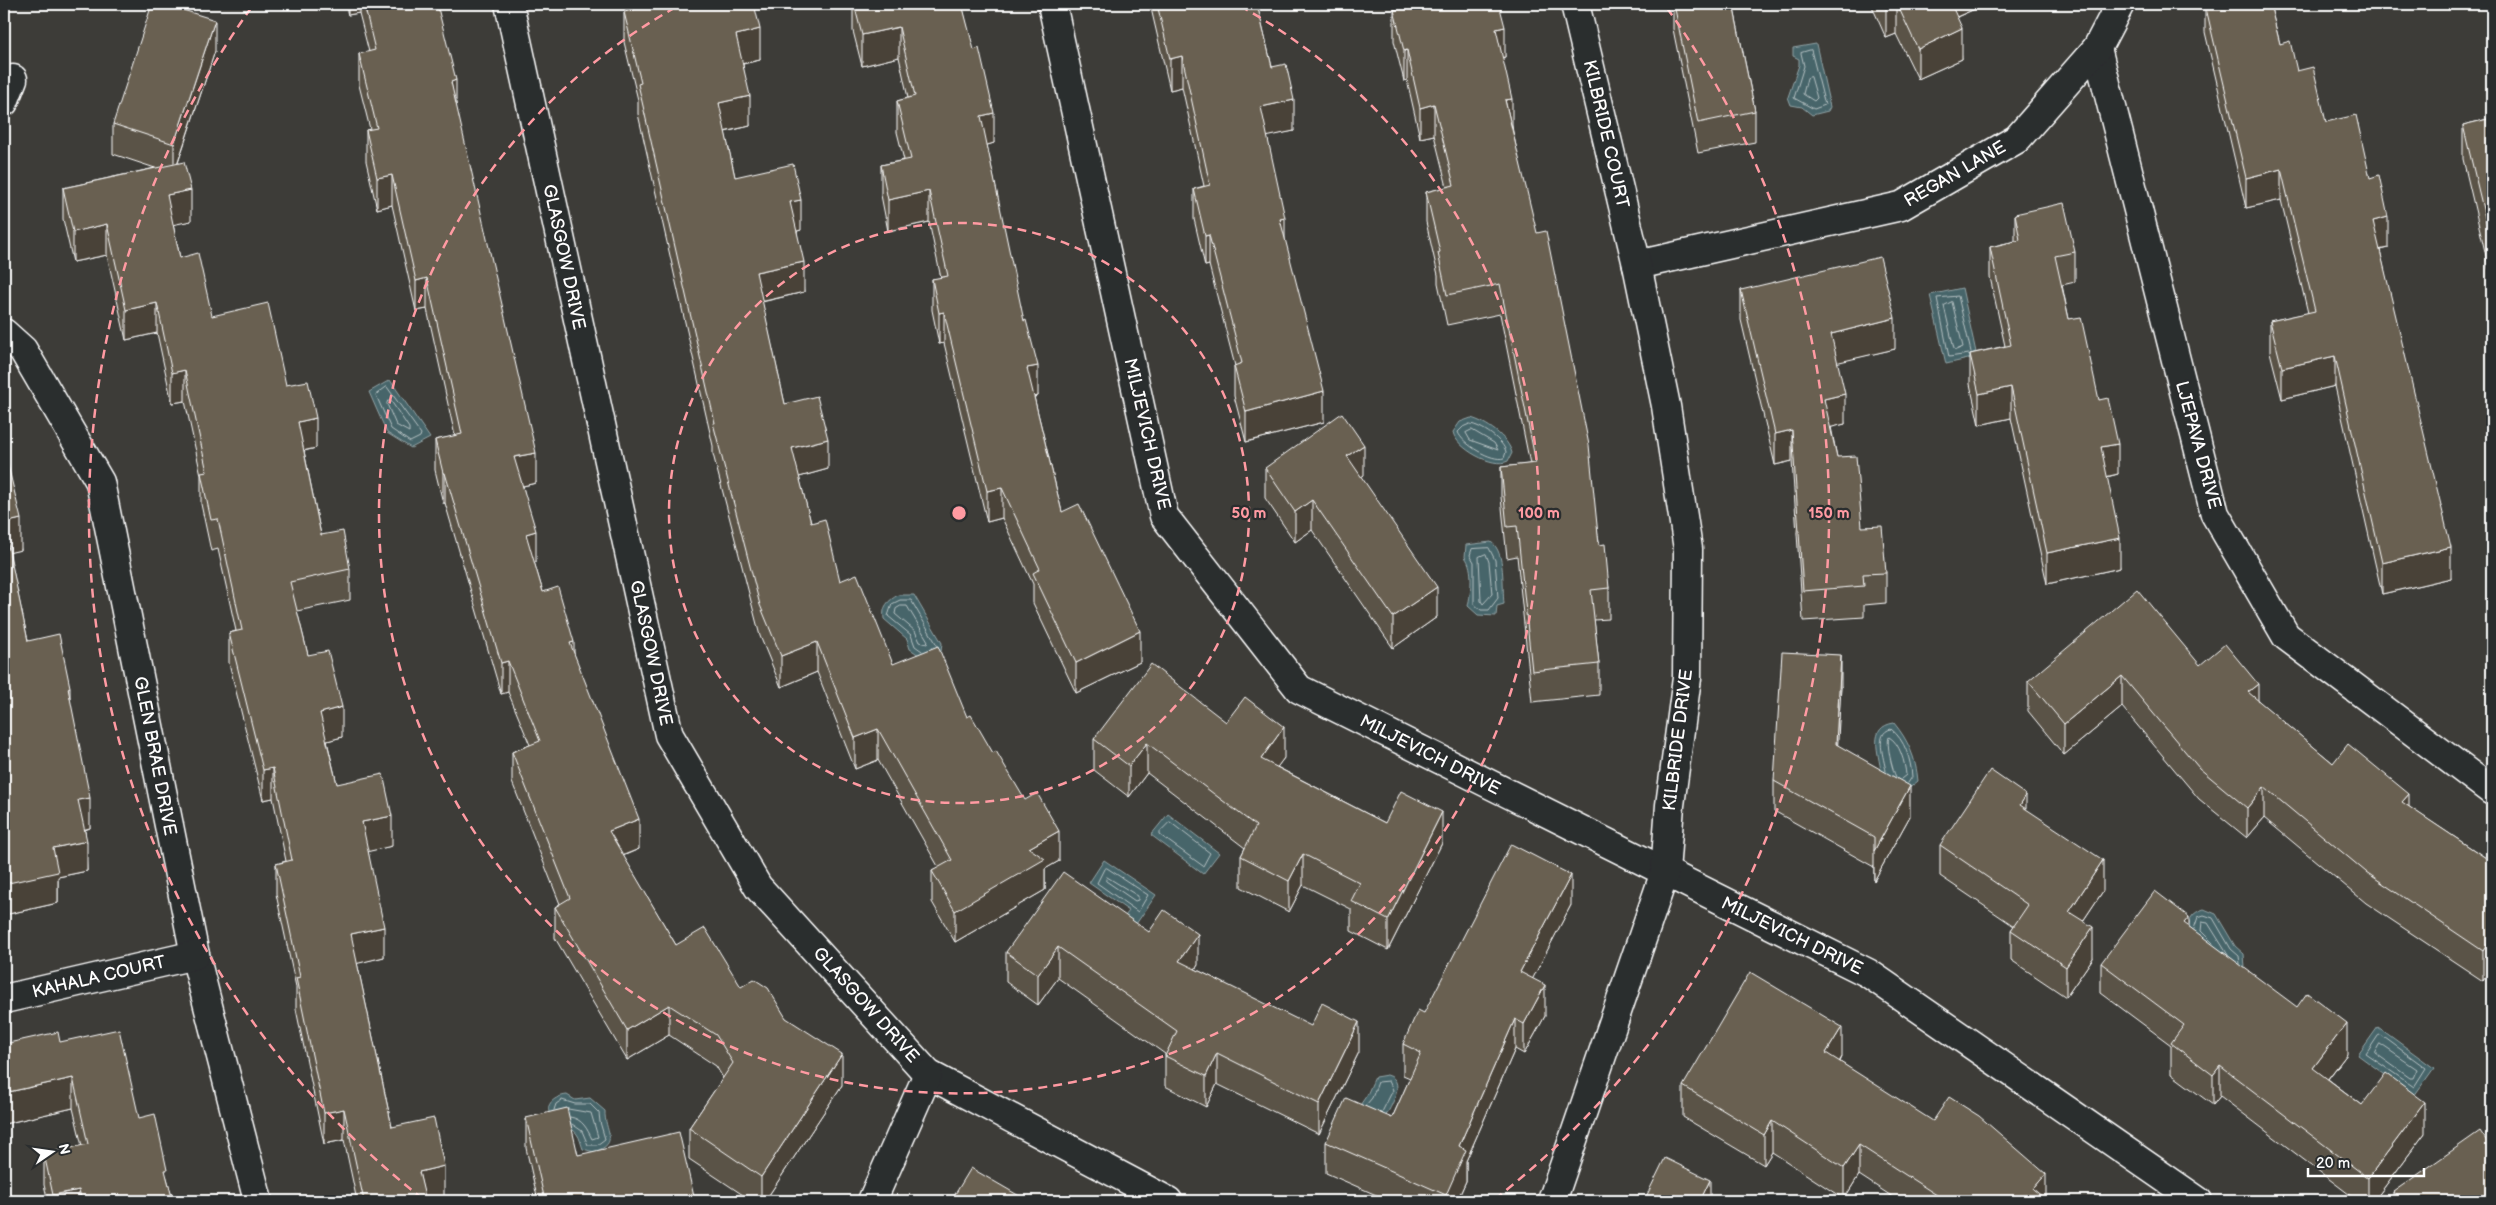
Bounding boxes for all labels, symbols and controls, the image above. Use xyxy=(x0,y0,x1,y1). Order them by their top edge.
street label: KILBRIDE COURT xyxy=(1579,58,1633,210)
street label: REGAN LANE xyxy=(1900,136,2010,212)
street label: GLASGOW DRIVE xyxy=(538,182,590,332)
street label: MILJEVICH DRIVE xyxy=(1119,356,1175,512)
street label: LJEPAVA DRIVE xyxy=(2171,379,2225,511)
centre of rings xyxy=(950,504,968,522)
text: 50 m xyxy=(1232,504,1267,523)
text: 100 m xyxy=(1518,504,1560,523)
text: 150 m xyxy=(1808,504,1850,523)
street label: GLASGOW DRIVE xyxy=(625,578,677,728)
street label: KILBRIDE DRIVE xyxy=(1659,668,1697,812)
street label: GLEN BRAE DRIVE xyxy=(129,675,181,837)
street label: MILJEVICH DRIVE xyxy=(1356,710,1504,800)
street label: MILJEVICH DRIVE xyxy=(1718,893,1866,979)
street label: GLASGOW DRIVE xyxy=(809,943,923,1067)
street label: KAHALA COURT xyxy=(30,951,168,1003)
north arrow xyxy=(28,1128,78,1178)
text: N xyxy=(55,1142,74,1156)
scale bar xyxy=(2308,1145,2425,1177)
text: 20 m xyxy=(2316,1154,2350,1173)

